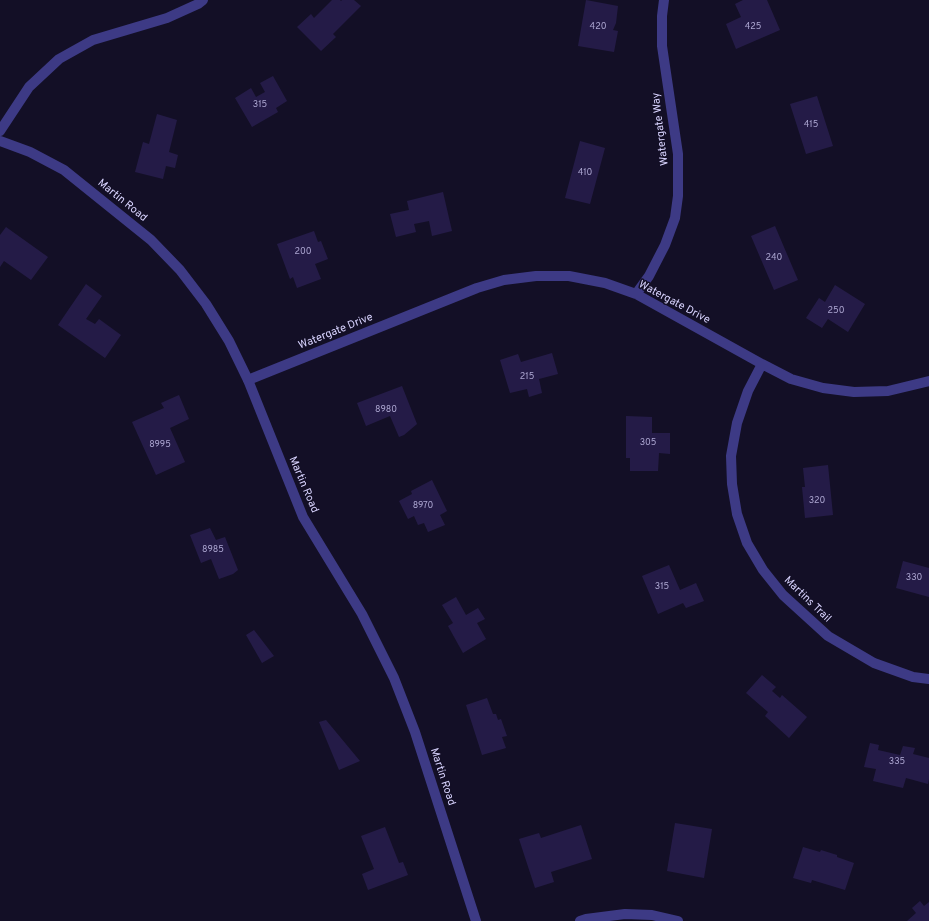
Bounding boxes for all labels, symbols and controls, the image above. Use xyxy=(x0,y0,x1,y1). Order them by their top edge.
house number: 420 xyxy=(590,22,606,32)
house number: 425 xyxy=(745,22,761,32)
street label: Watergate Way xyxy=(650,92,672,166)
house number: 315 xyxy=(253,100,267,110)
house number: 415 xyxy=(804,120,818,130)
house number: 410 xyxy=(578,168,592,178)
street label: Martin Road xyxy=(95,177,149,225)
house number: 200 xyxy=(295,247,311,257)
house number: 240 xyxy=(766,253,782,263)
street label: Watergate Drive xyxy=(636,279,712,327)
house number: 250 xyxy=(828,306,844,316)
street label: Watergate Drive xyxy=(297,311,375,353)
house number: 215 xyxy=(520,372,534,382)
house number: 8980 xyxy=(375,405,397,415)
house number: 305 xyxy=(640,438,656,448)
house number: 8995 xyxy=(149,440,171,450)
street label: Martin Road xyxy=(285,455,321,515)
house number: 320 xyxy=(809,496,825,506)
house number: 8970 xyxy=(413,501,433,511)
house number: 8985 xyxy=(202,545,224,555)
house number: 330 xyxy=(906,573,922,583)
street label: Martins Trail xyxy=(781,574,833,626)
house number: 315 xyxy=(655,582,669,592)
street label: Martin Road xyxy=(426,746,458,808)
house number: 335 xyxy=(889,757,905,767)

